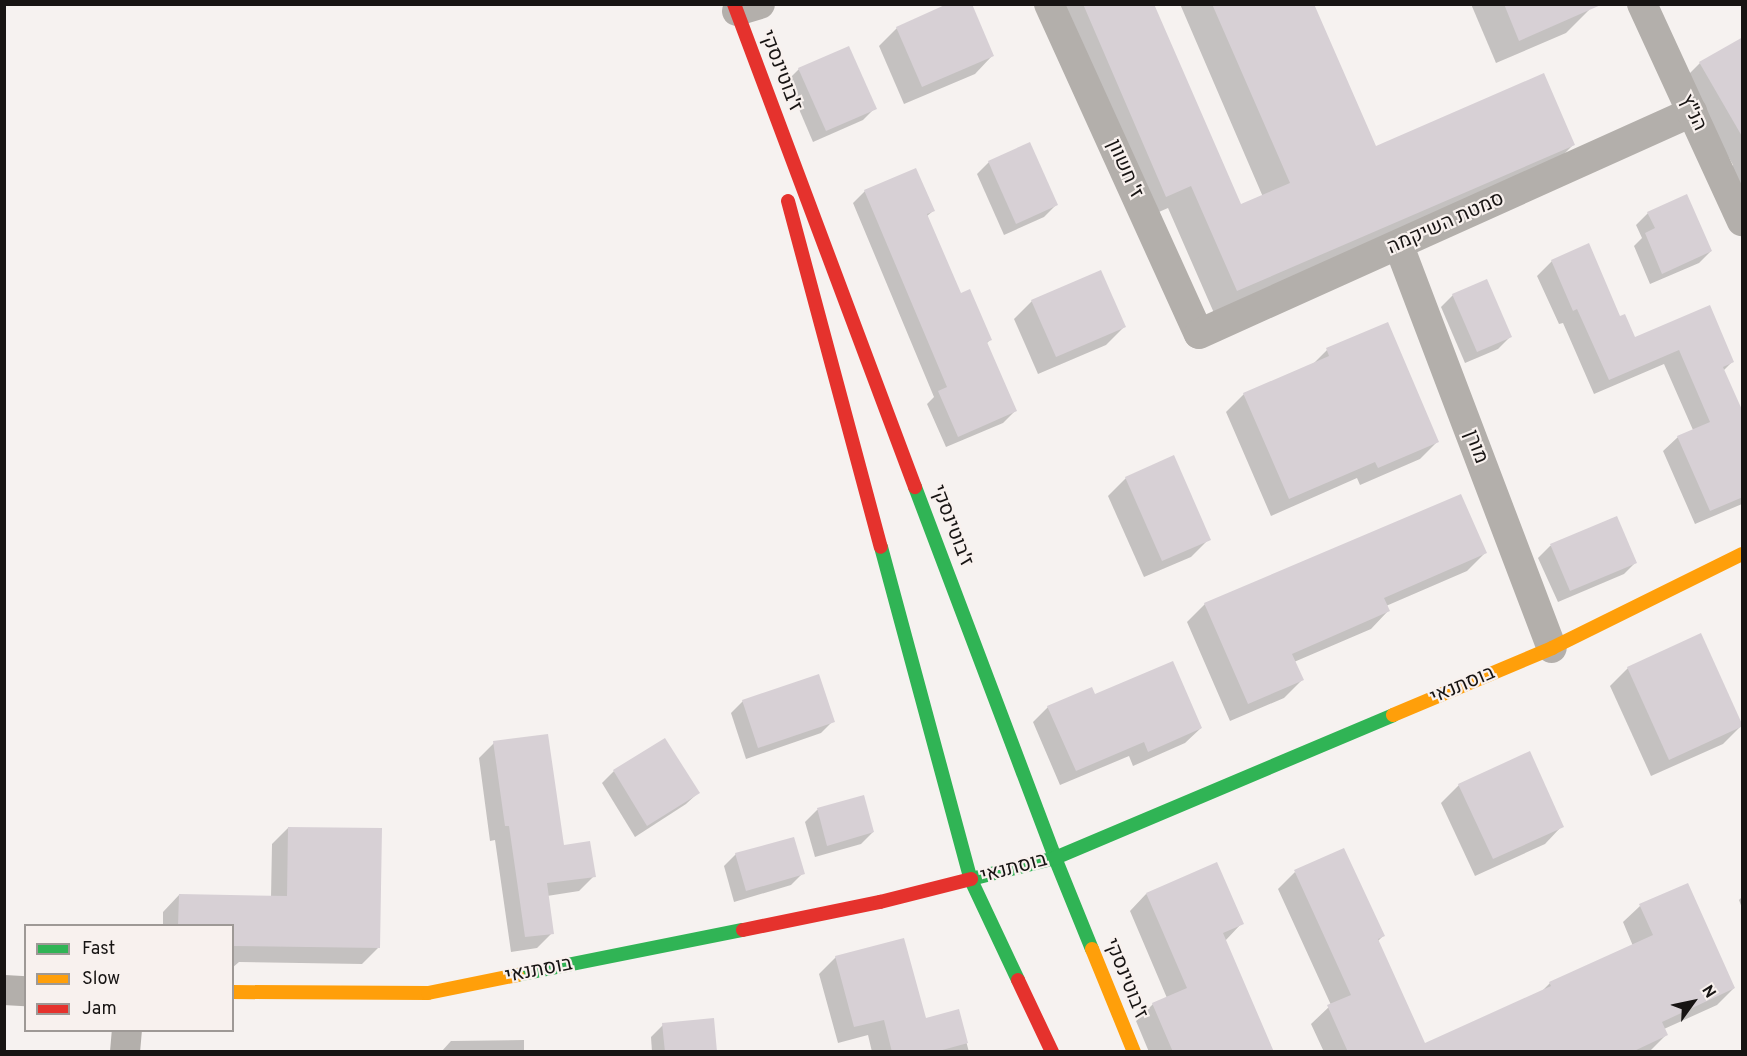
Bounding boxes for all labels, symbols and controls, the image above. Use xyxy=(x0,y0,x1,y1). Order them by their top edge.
street label: ז'בוטינסקי xyxy=(754,27,806,115)
street label: הנ"ץ xyxy=(1673,91,1711,135)
street label: ז' חשוון xyxy=(1101,136,1147,202)
street label: סמטת השיקמה xyxy=(1384,188,1508,260)
street label: מורן xyxy=(1458,427,1492,467)
street label: ז'בוטינסקי xyxy=(925,482,977,570)
street label: בוסתנאי xyxy=(1427,662,1499,710)
street label: בוסתנאי xyxy=(978,849,1050,889)
legend xyxy=(24,924,234,1032)
street label: ז'בוטינסקי xyxy=(1098,935,1152,1023)
text: Fast xyxy=(82,938,115,961)
street label: בוסתנאי xyxy=(503,953,575,989)
text: Slow xyxy=(82,968,120,991)
north arrow xyxy=(1663,972,1723,1032)
text: N xyxy=(1697,982,1720,1002)
text: Jam xyxy=(82,998,117,1021)

